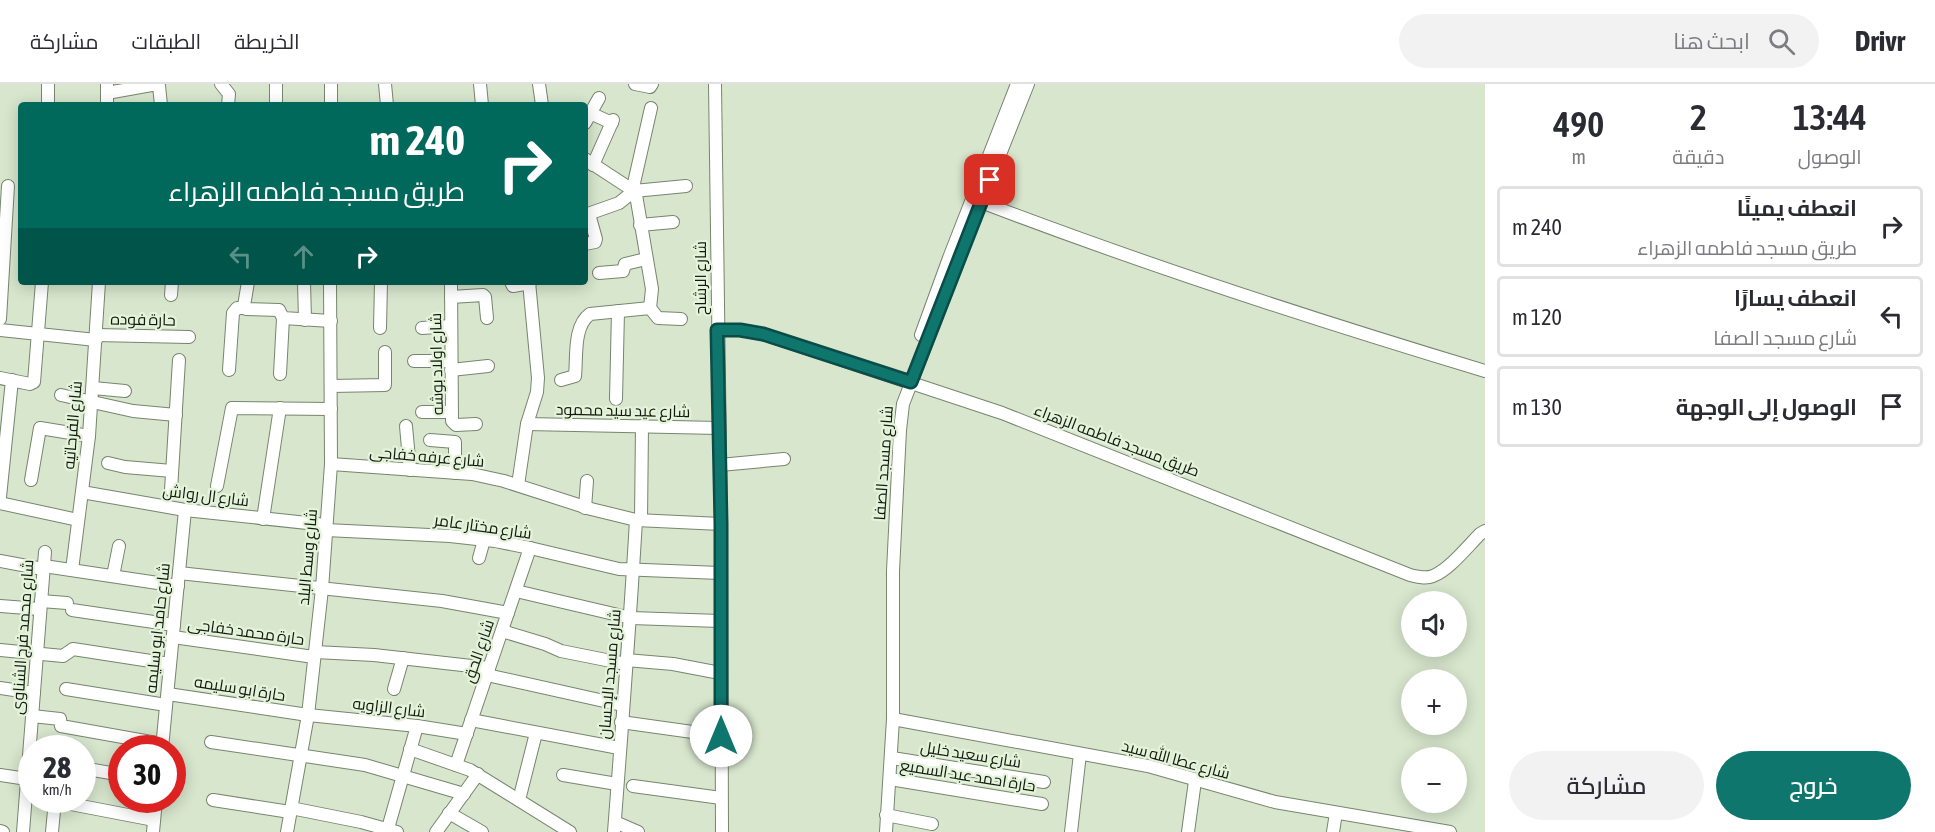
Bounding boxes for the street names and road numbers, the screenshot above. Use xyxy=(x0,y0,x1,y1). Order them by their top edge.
street label: شارع الرشاح xyxy=(691,241,712,315)
street label: حارة فوده xyxy=(110,309,176,330)
street label: شارع اولاد بوشه xyxy=(426,313,449,415)
street label: شارع الفرحاتيه xyxy=(59,380,88,470)
street label: شارع عيد سيد محمود xyxy=(556,400,690,423)
street label: طريق مسجد فاطمه الزهراء xyxy=(1031,400,1202,482)
street label: شارع مسجد الصفا xyxy=(870,405,899,521)
street label: شارع عرفه خفاجى xyxy=(368,442,485,473)
street label: شارع ال رواش xyxy=(161,481,250,512)
street label: شارع وسط البلد xyxy=(294,508,323,606)
street label: شارع مختار عامر xyxy=(432,510,533,545)
street label: شارع محمد فرج الشناوى xyxy=(8,559,39,715)
street label: شارع حامد ابو سليمه xyxy=(141,562,176,694)
street label: شارع مسجد الإحسان xyxy=(594,608,627,740)
street label: حارة محمد خفاجى xyxy=(186,614,306,650)
street label: شارع الحق xyxy=(459,617,500,686)
street label: حارة ابو سليمه xyxy=(193,672,287,705)
street label: شارع الزاويه xyxy=(351,694,426,723)
street label: شارع عطا الله سيد xyxy=(1119,735,1232,785)
street label: شارع سعيد خليل xyxy=(919,737,1023,774)
street label: حارة احمد عبد السميع xyxy=(898,755,1037,798)

